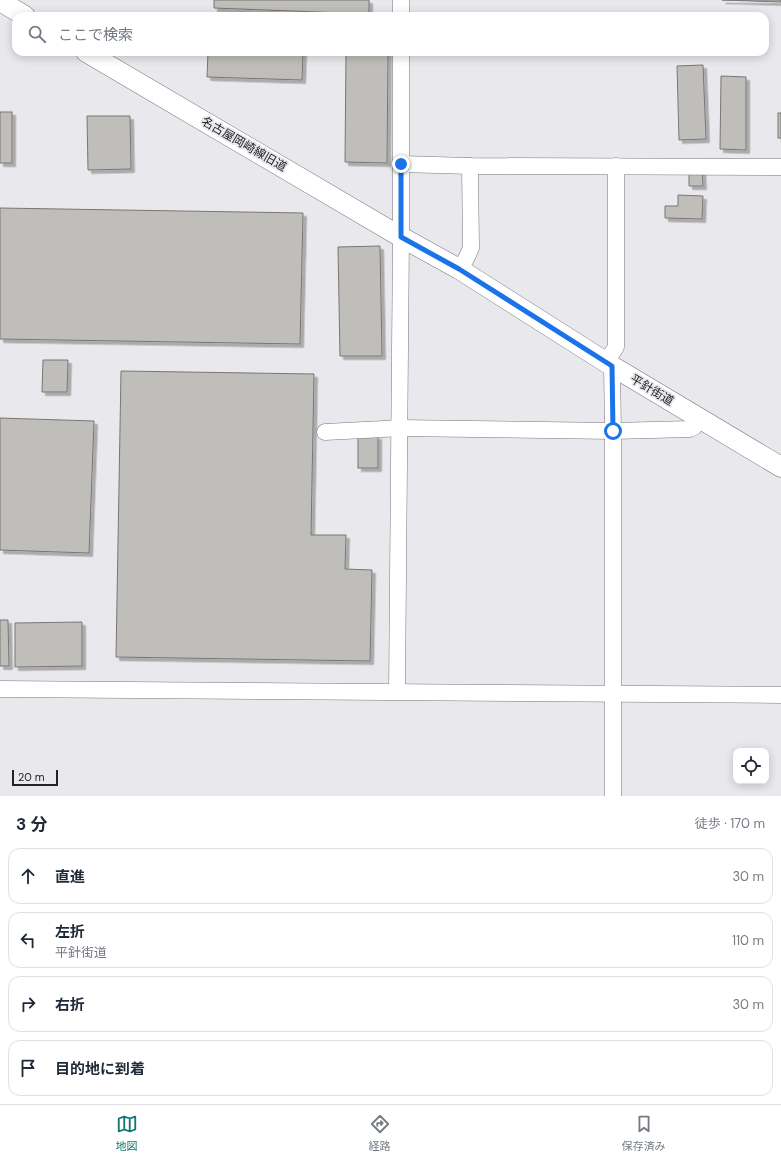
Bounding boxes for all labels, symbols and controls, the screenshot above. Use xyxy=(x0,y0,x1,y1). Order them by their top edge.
search box xyxy=(12,12,769,56)
icon: search xyxy=(26,23,48,45)
text: ここで検索 xyxy=(58,25,133,45)
street label: 名古屋岡崎線旧道 xyxy=(198,113,290,175)
route end xyxy=(392,155,410,173)
street label: 平針街道 xyxy=(627,371,677,409)
route start xyxy=(604,422,622,440)
map controls xyxy=(733,748,769,784)
button: locate xyxy=(733,748,769,784)
scale bar xyxy=(12,768,58,787)
text: 20 m xyxy=(18,770,44,784)
text: 3 分 xyxy=(16,813,47,835)
text: 徒歩 · 170 m xyxy=(695,815,765,832)
icon: ahead xyxy=(17,865,39,887)
text: 直進 xyxy=(55,867,85,887)
text: 30 m xyxy=(732,868,764,885)
text: 左折 xyxy=(55,922,85,942)
icon: left xyxy=(17,929,39,951)
text: 110 m xyxy=(732,932,764,949)
text: 平針街道 xyxy=(55,944,107,961)
icon: right xyxy=(17,993,39,1015)
text: 右折 xyxy=(55,995,85,1015)
text: 30 m xyxy=(732,996,764,1013)
icon: arrive xyxy=(17,1057,39,1079)
text: 目的地に到着 xyxy=(55,1059,145,1079)
tab: 地図 xyxy=(116,1113,138,1153)
tab: 経路 xyxy=(369,1113,391,1153)
tab: 保存済み xyxy=(622,1113,666,1153)

